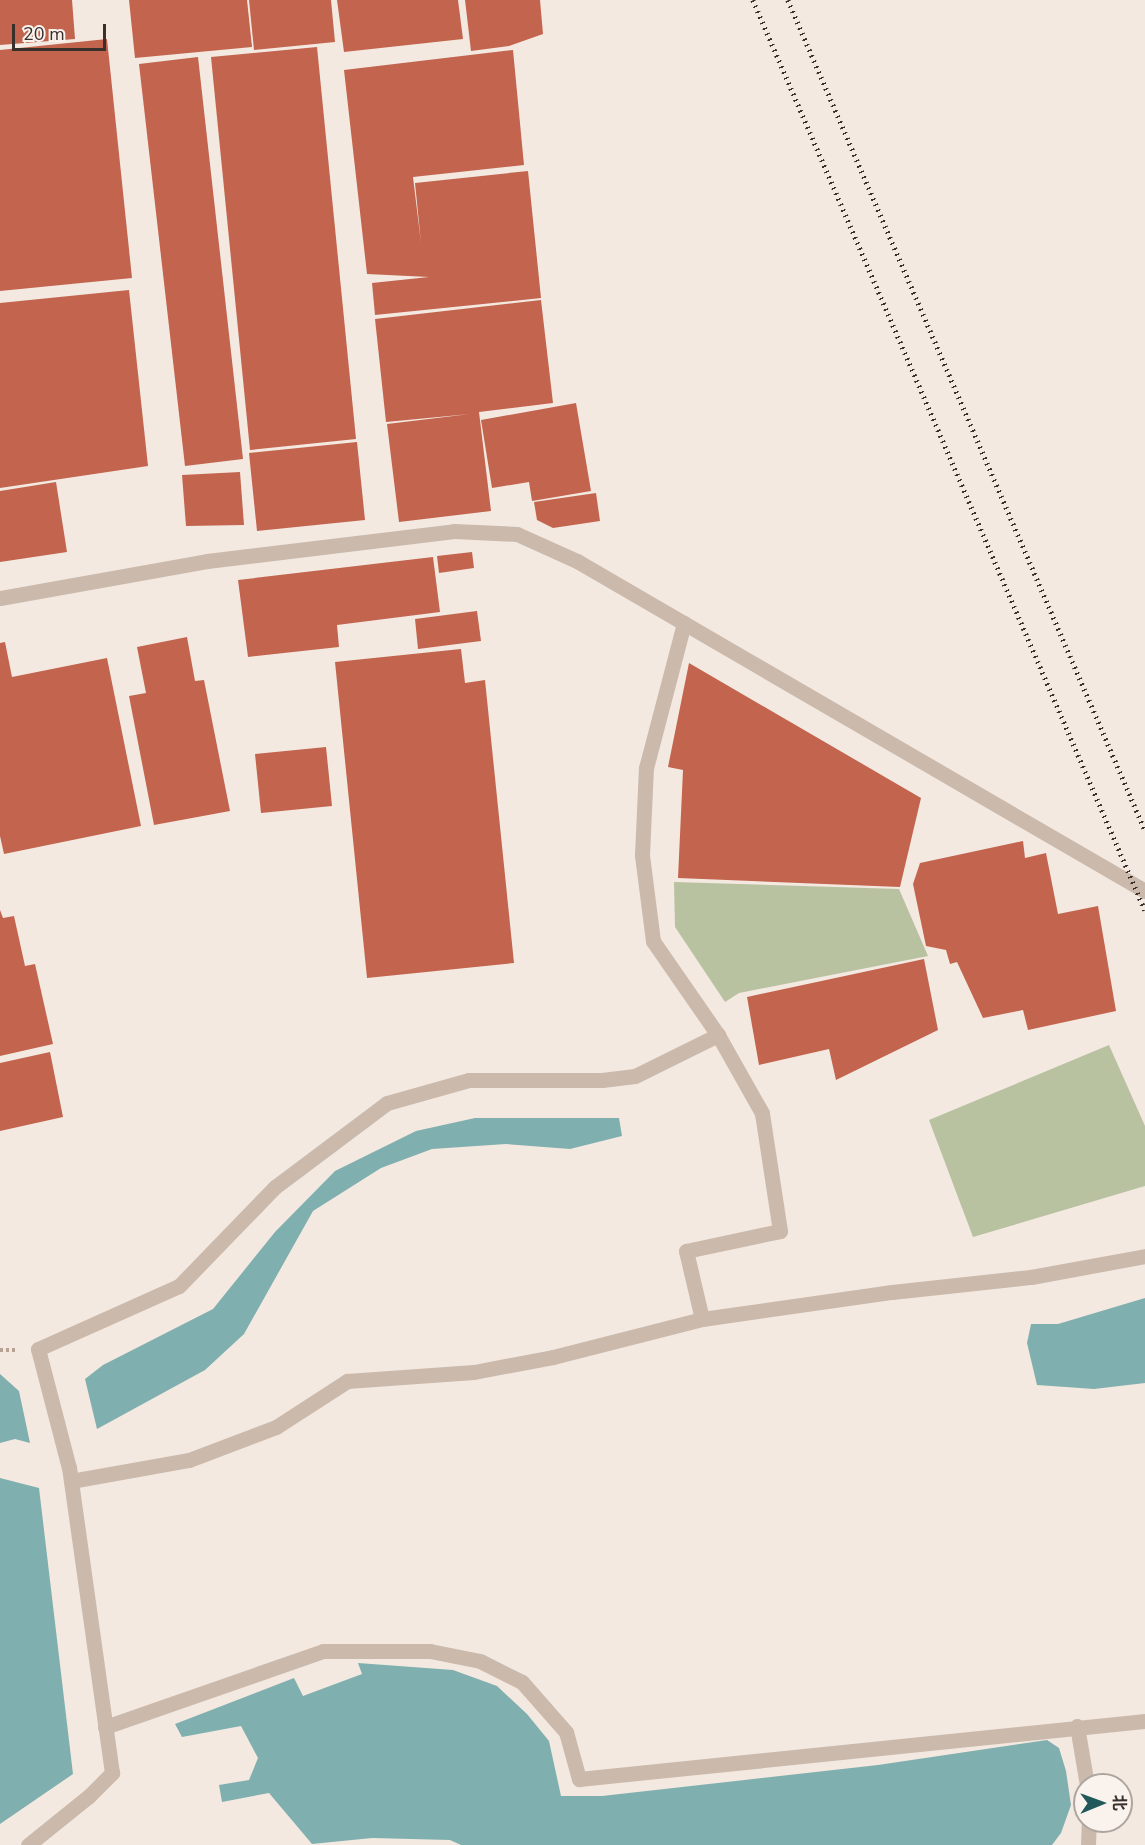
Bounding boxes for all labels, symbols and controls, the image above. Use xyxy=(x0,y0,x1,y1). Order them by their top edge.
scale bar xyxy=(15,12,110,50)
text: 20 m xyxy=(23,22,65,46)
north arrow xyxy=(1073,1773,1133,1833)
text: 北 xyxy=(1108,1795,1130,1811)

